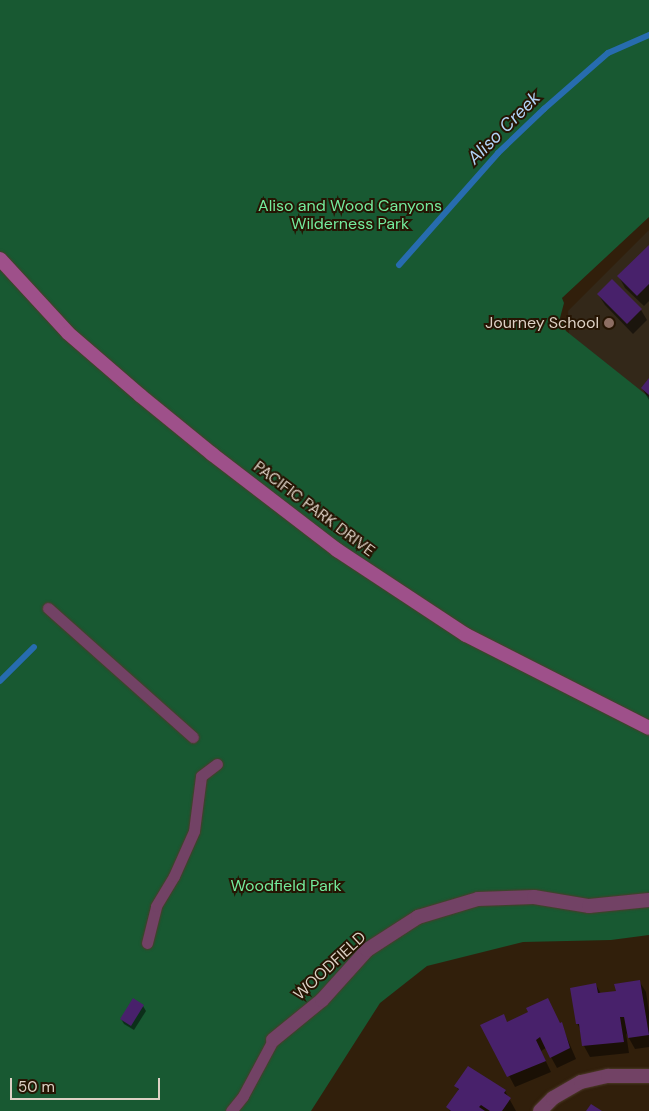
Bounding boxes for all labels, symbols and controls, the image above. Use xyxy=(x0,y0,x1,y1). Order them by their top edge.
water label: Aliso Creek xyxy=(463,87,545,169)
park label: Aliso and Wood Canyons Wilderness Park xyxy=(258,196,442,234)
place label: Journey School xyxy=(485,313,599,333)
marker: Journey School xyxy=(603,317,615,329)
street label: PACIFIC PARK DRIVE xyxy=(250,457,378,561)
park label: Woodfield Park xyxy=(230,876,342,896)
street label: WOODFIELD xyxy=(290,928,370,1004)
scale bar xyxy=(12,1068,162,1100)
text: 50 m xyxy=(18,1077,55,1097)

